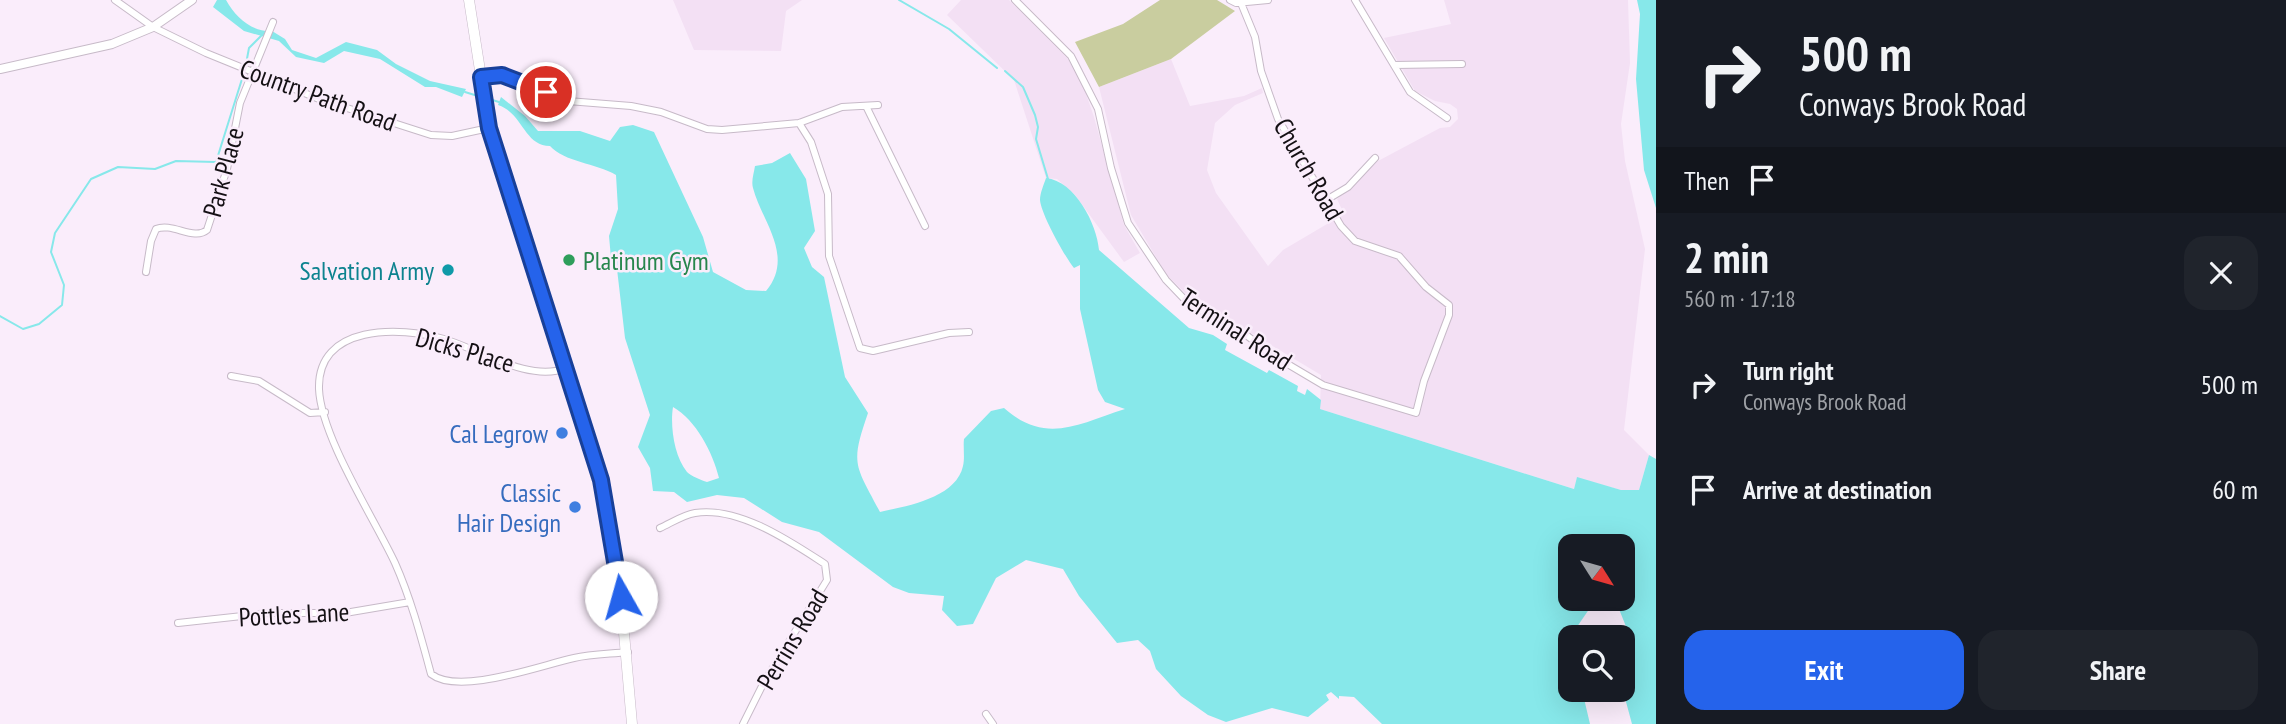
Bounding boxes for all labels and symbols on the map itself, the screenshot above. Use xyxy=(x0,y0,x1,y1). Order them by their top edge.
street label: Country Path Road xyxy=(235,51,401,139)
pin xyxy=(516,62,576,122)
street label: Church Road xyxy=(1267,112,1351,226)
street label: Park Place xyxy=(195,124,251,220)
place label: Platinum Gym xyxy=(583,244,709,277)
marker: Platinum Gym xyxy=(561,252,577,268)
place label: Salvation Army xyxy=(300,254,434,287)
marker: Salvation Army xyxy=(440,262,456,278)
street label: Terminal Road xyxy=(1174,281,1298,377)
street label: Dicks Place xyxy=(412,320,518,380)
place label: Cal Legrow xyxy=(450,417,549,450)
marker: Cal Legrow xyxy=(554,425,570,441)
place label: Classic Hair Design xyxy=(457,476,561,539)
marker: Classic Hair Design xyxy=(567,499,583,515)
north arrow xyxy=(1558,534,1634,611)
position arrow xyxy=(584,560,658,634)
street label: Perrins Road xyxy=(749,583,835,695)
street label: Pottles Lane xyxy=(238,595,350,633)

